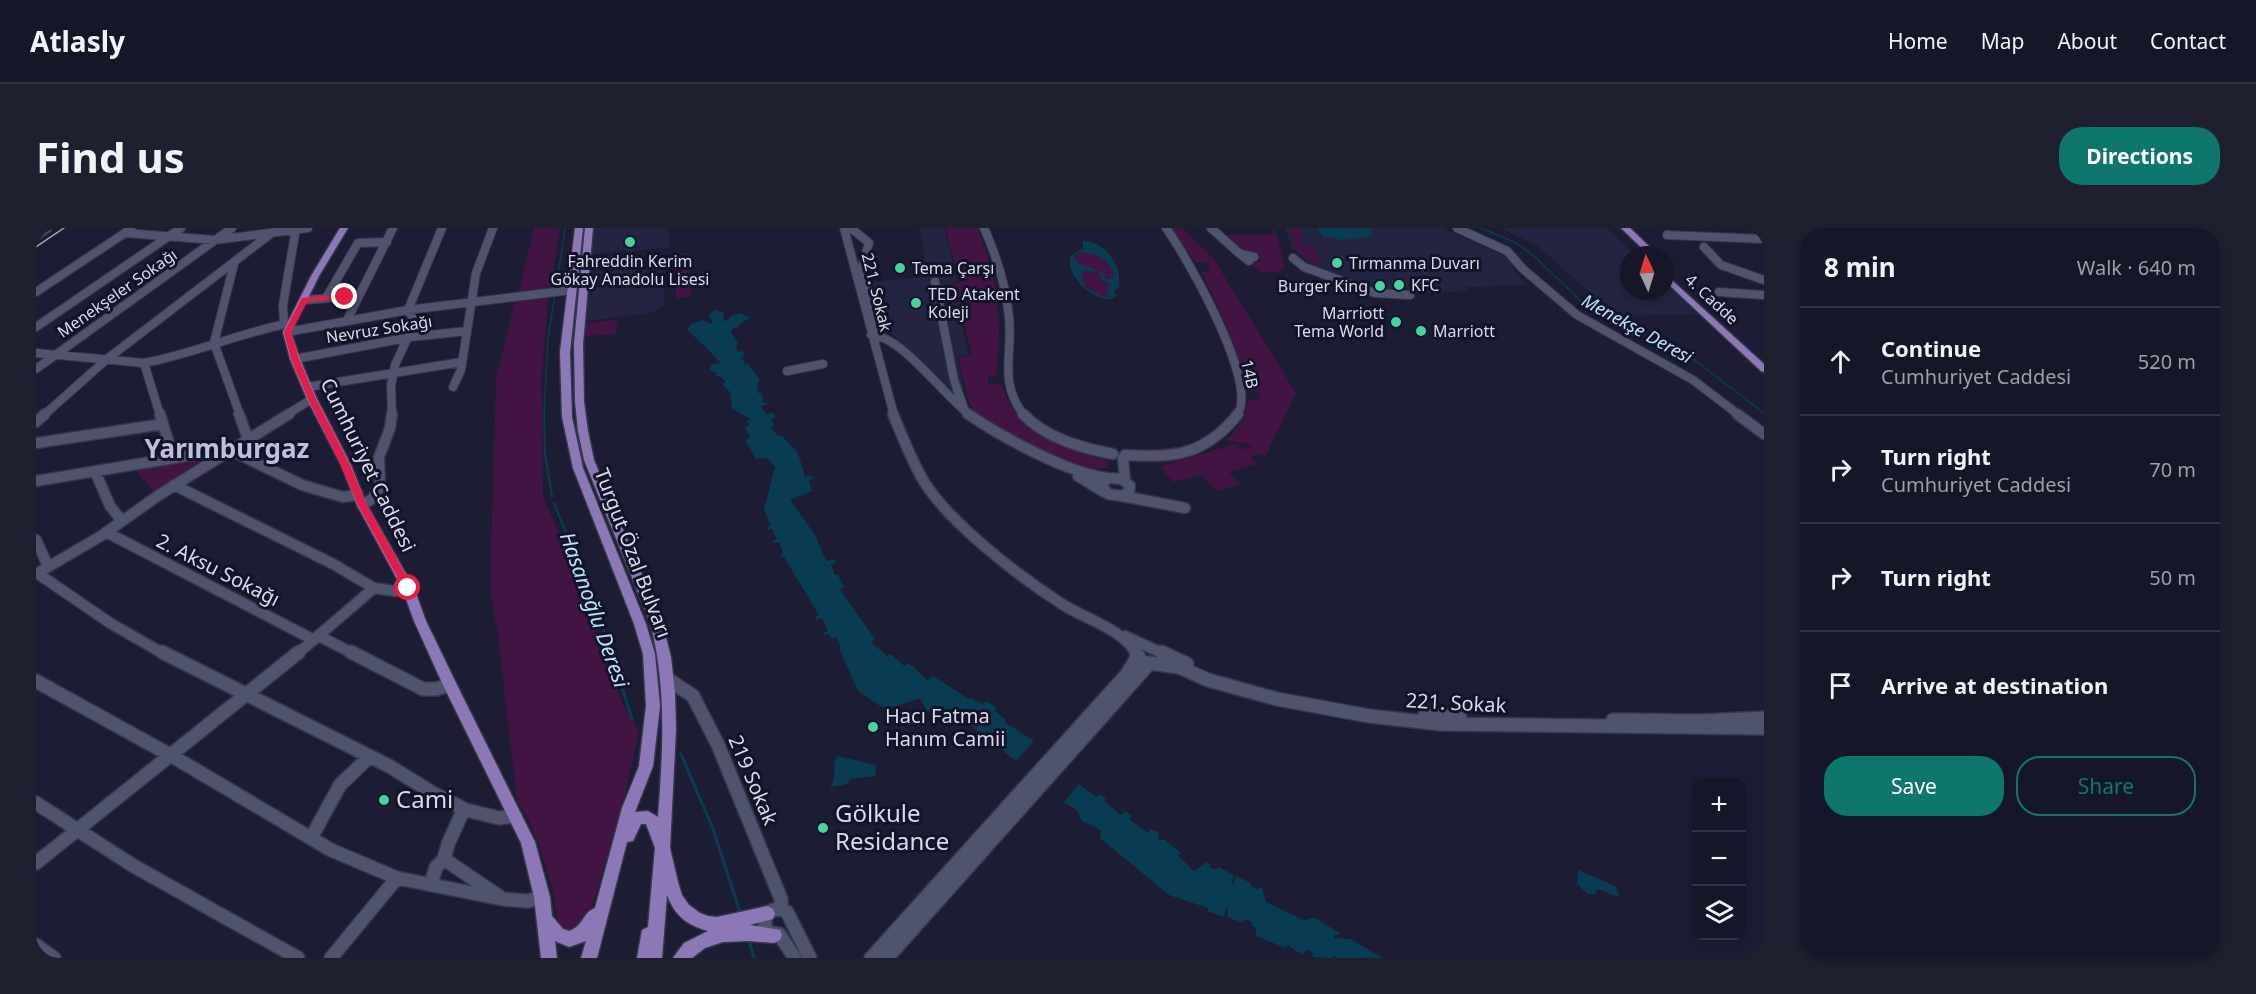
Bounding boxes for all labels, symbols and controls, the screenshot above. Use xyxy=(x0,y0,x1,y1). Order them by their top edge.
text: Atlasly xyxy=(30,22,125,60)
text: Home xyxy=(1888,27,1948,55)
text: Map xyxy=(1981,27,2024,55)
text: About xyxy=(2057,27,2117,55)
text: Contact xyxy=(2150,27,2226,55)
button: Directions xyxy=(2059,127,2220,185)
text: Find us xyxy=(36,128,185,185)
marker: Fahreddin Kerim Gökay Anadolu Lisesi xyxy=(623,235,637,249)
street label: Menekşeler Sokağı xyxy=(53,243,181,343)
north arrow xyxy=(1620,246,1674,300)
text: 8 min xyxy=(1824,249,1896,285)
place label: Fahreddin Kerim Gökay Anadolu Lisesi xyxy=(551,250,709,290)
street label: 221. Sokak xyxy=(857,250,898,334)
place label: Tırmanma Duvarı xyxy=(1349,252,1480,274)
text: Walk · 640 m xyxy=(2077,254,2196,281)
marker: Tırmanma Duvarı xyxy=(1330,256,1344,270)
place label: Tema Çarşı xyxy=(912,257,994,279)
marker: Tema Çarşı xyxy=(893,261,907,275)
street label: 4. Cadde xyxy=(1681,269,1743,329)
place label: KFC xyxy=(1411,274,1439,296)
place label: Burger King xyxy=(1278,275,1368,297)
marker: KFC xyxy=(1392,278,1406,292)
marker: Burger King xyxy=(1373,279,1387,293)
route end xyxy=(331,283,357,309)
place label: TED Atakent Koleji xyxy=(928,283,1020,323)
water label: Menekşe Deresi xyxy=(1578,288,1697,369)
marker: TED Atakent Koleji xyxy=(909,296,923,310)
place label: Marriott Tema World xyxy=(1294,302,1384,342)
street label: Nevruz Sokağı xyxy=(324,310,434,348)
marker: Marriott Tema World xyxy=(1389,315,1403,329)
place label: Marriott xyxy=(1433,320,1495,342)
marker: Marriott xyxy=(1414,324,1428,338)
text: Continue xyxy=(1881,333,1981,363)
icon: ahead xyxy=(1824,345,1857,378)
text: 520 m xyxy=(2138,348,2196,375)
street label: 14B xyxy=(1236,358,1264,390)
text: Cumhuriyet Caddesi xyxy=(1881,363,2071,390)
street label: Cumhuriyet Caddesi xyxy=(315,373,422,556)
district label: Yarımburgaz xyxy=(145,430,310,466)
text: Turn right xyxy=(1881,441,1991,471)
icon: right xyxy=(1824,453,1857,486)
text: 70 m xyxy=(2149,456,2196,483)
street label: Turgut Özal Bulvarı xyxy=(589,464,678,641)
text: Cumhuriyet Caddesi xyxy=(1881,471,2071,498)
street label: 2. Aksu Sokağı xyxy=(152,527,285,612)
water label: Hasanoğlu Deresi xyxy=(554,528,636,692)
icon: right xyxy=(1824,561,1857,594)
text: Turn right xyxy=(1881,562,1991,592)
text: 50 m xyxy=(2149,564,2196,591)
route start xyxy=(394,574,420,600)
icon: arrive xyxy=(1824,669,1857,702)
text: Arrive at destination xyxy=(1881,670,2108,700)
street label: 221. Sokak xyxy=(1405,686,1507,719)
place label: Hacı Fatma Hanım Camii xyxy=(885,702,1005,752)
marker: Hacı Fatma Hanım Camii xyxy=(866,720,880,734)
street label: 219 Sokak xyxy=(722,731,785,829)
button: Save xyxy=(1824,756,2004,816)
button: Share xyxy=(2016,756,2196,816)
map controls xyxy=(1692,778,1746,940)
button: + xyxy=(1692,778,1746,832)
place label: Cami xyxy=(396,782,453,815)
marker: Cami xyxy=(377,793,391,807)
place label: Gölkule Residance xyxy=(835,796,949,857)
marker: Gölkule Residance xyxy=(816,821,830,835)
button: − xyxy=(1692,832,1746,886)
button: layers xyxy=(1692,886,1746,940)

